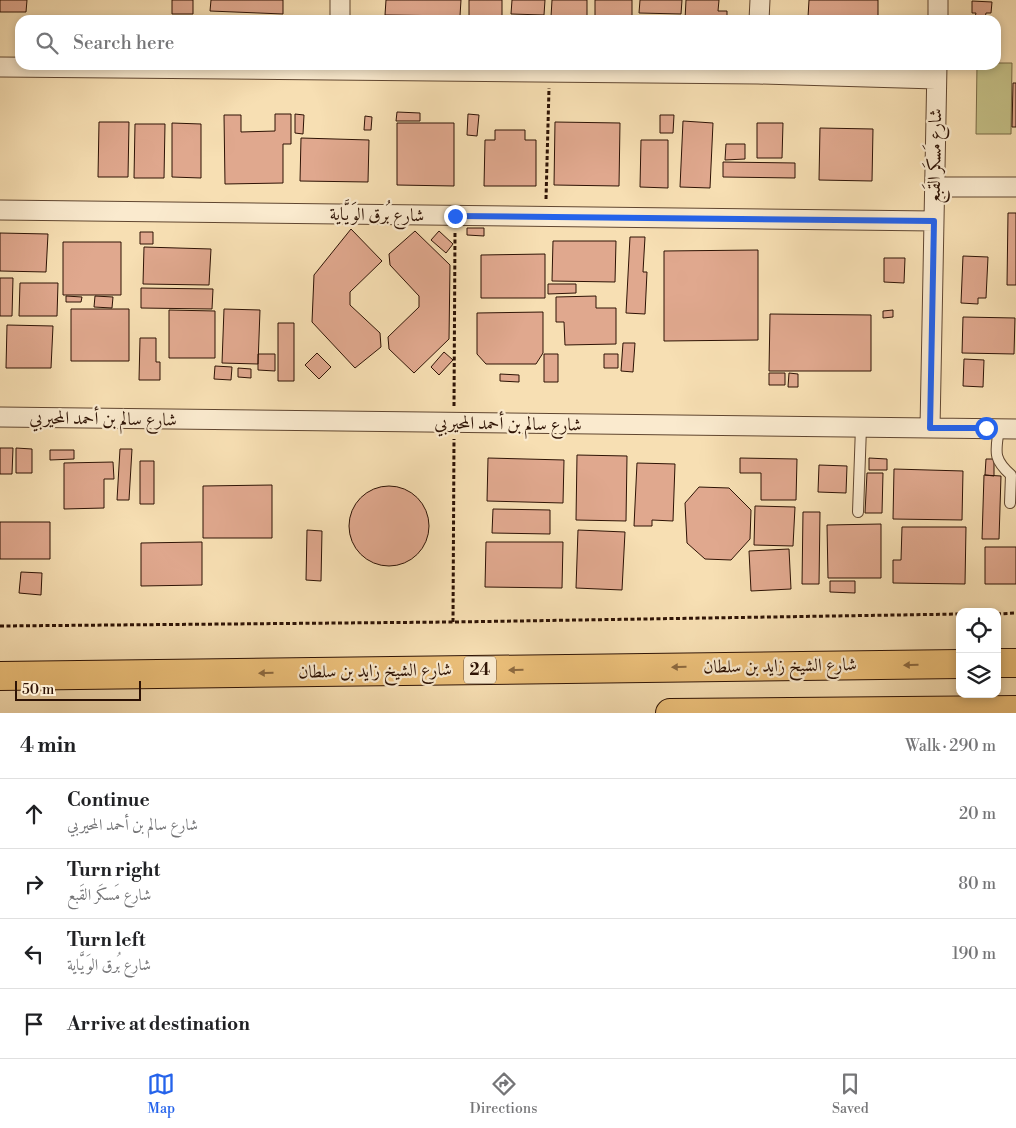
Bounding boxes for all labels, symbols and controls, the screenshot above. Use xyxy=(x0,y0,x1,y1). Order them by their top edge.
search box xyxy=(15,15,1001,70)
icon: search xyxy=(33,29,61,57)
text: Search here xyxy=(73,31,174,55)
street label: شارع مَسكَر القَبع xyxy=(921,108,951,204)
street label: شارع بُرق الوَيَّاية xyxy=(329,199,425,230)
route end xyxy=(444,205,467,228)
street label: شارع سالم بن أحمد المحيربي xyxy=(29,404,177,436)
street label: شارع سالم بن أحمد المحيربي xyxy=(434,409,582,441)
route start xyxy=(975,417,998,440)
map controls xyxy=(956,608,1001,698)
button: locate xyxy=(956,608,1001,653)
street label: شارع الشيخ زايد بن سلطان xyxy=(703,653,857,683)
button: layers xyxy=(956,653,1001,698)
road number: 24 xyxy=(464,656,496,684)
street label: شارع الشيخ زايد بن سلطان xyxy=(298,658,452,688)
one-way arrow xyxy=(903,661,919,669)
one-way arrow xyxy=(670,664,686,672)
one-way arrow xyxy=(508,666,524,674)
one-way arrow xyxy=(258,669,274,677)
scale bar xyxy=(15,678,141,701)
text: 50 m xyxy=(22,681,54,699)
text: 4 min xyxy=(20,733,76,759)
text: Walk · 290 m xyxy=(905,736,996,756)
text: Continue xyxy=(67,788,150,812)
icon: ahead xyxy=(20,800,48,828)
text: 20 m xyxy=(959,804,996,824)
text: شارع سالم بن أحمد المحيربي xyxy=(67,815,198,835)
text: Turn right xyxy=(67,858,160,882)
icon: right xyxy=(20,870,48,898)
text: 80 m xyxy=(958,874,996,894)
text: شارع مَسكَر القَبع xyxy=(67,885,151,905)
text: Turn left xyxy=(67,928,146,952)
icon: left xyxy=(20,940,48,968)
text: 190 m xyxy=(952,944,996,964)
text: شارع بُرق الوَيَّاية xyxy=(67,955,151,975)
icon: arrive xyxy=(20,1010,48,1038)
text: Arrive at destination xyxy=(67,1012,250,1036)
tab: Map xyxy=(147,1070,175,1118)
tab: Directions xyxy=(470,1070,537,1118)
tab: Saved xyxy=(832,1070,869,1118)

